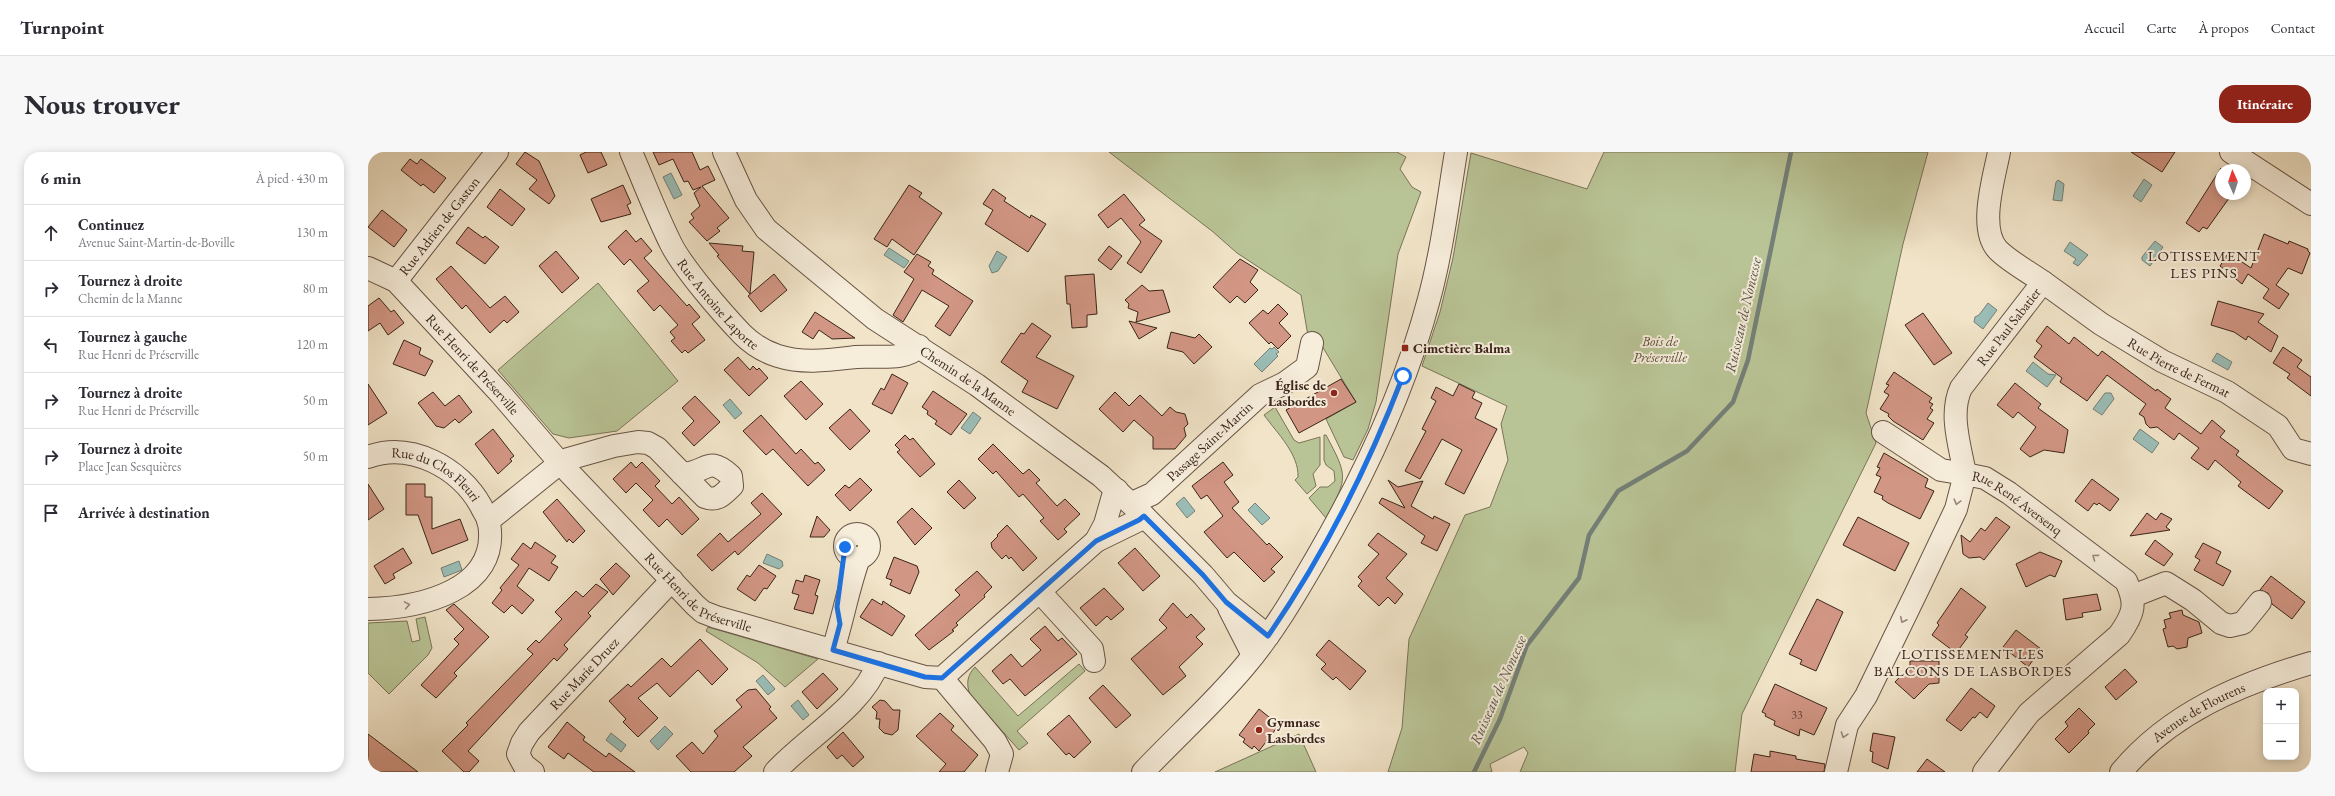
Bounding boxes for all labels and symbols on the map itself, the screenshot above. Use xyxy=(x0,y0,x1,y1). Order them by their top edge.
north arrow xyxy=(2215,164,2251,200)
street label: Rue Adrien de Gaston xyxy=(395,172,484,279)
district label: LOTISSEMENT LES PINS xyxy=(2148,246,2260,282)
street label: Rue Antoine Laporte xyxy=(673,255,763,354)
water label: Ruisseau de Noncesse xyxy=(1720,255,1765,374)
street label: Rue Paul Sabatier xyxy=(1973,283,2045,369)
street label: Rue Henri de Préserville xyxy=(422,310,524,419)
park label: Bois de Préserville xyxy=(1633,332,1687,366)
street label: Rue Pierre de Fermat xyxy=(2124,333,2235,401)
place label: Cimetière Balma xyxy=(1413,339,1511,357)
street label: Chemin de la Manne xyxy=(917,342,1020,420)
marker: Cimetière Balma xyxy=(1400,343,1410,353)
route start xyxy=(1394,367,1412,385)
place label: Église de Lasbordes xyxy=(1268,376,1326,410)
marker: Église de Lasbordes xyxy=(1329,388,1339,398)
street label: Passage Saint-Martin xyxy=(1163,397,1257,485)
street label: Rue du Clos Fleuri xyxy=(391,443,485,505)
street label: Rue René Aversenq xyxy=(1970,467,2067,540)
one-way arrow xyxy=(1954,499,1962,505)
route end xyxy=(836,538,854,556)
street label: Rue Henri de Préserville xyxy=(641,549,754,636)
one-way arrow xyxy=(2092,555,2099,562)
one-way arrow xyxy=(404,601,410,610)
one-way arrow xyxy=(1900,616,1908,623)
water label: Ruisseau de Noncesse xyxy=(1465,631,1530,747)
street label: Rue Marie Druez xyxy=(545,633,623,714)
district label: LOTISSEMENT LES BALCONS DE LASBORDES xyxy=(1874,644,2072,680)
street label: Avenue de Flourens xyxy=(2147,678,2248,747)
house number: 33 xyxy=(1791,707,1803,723)
place label: Gymnase Lasbordes xyxy=(1267,713,1325,747)
marker: Gymnase Lasbordes xyxy=(1254,725,1264,735)
one-way arrow xyxy=(1840,732,1849,739)

